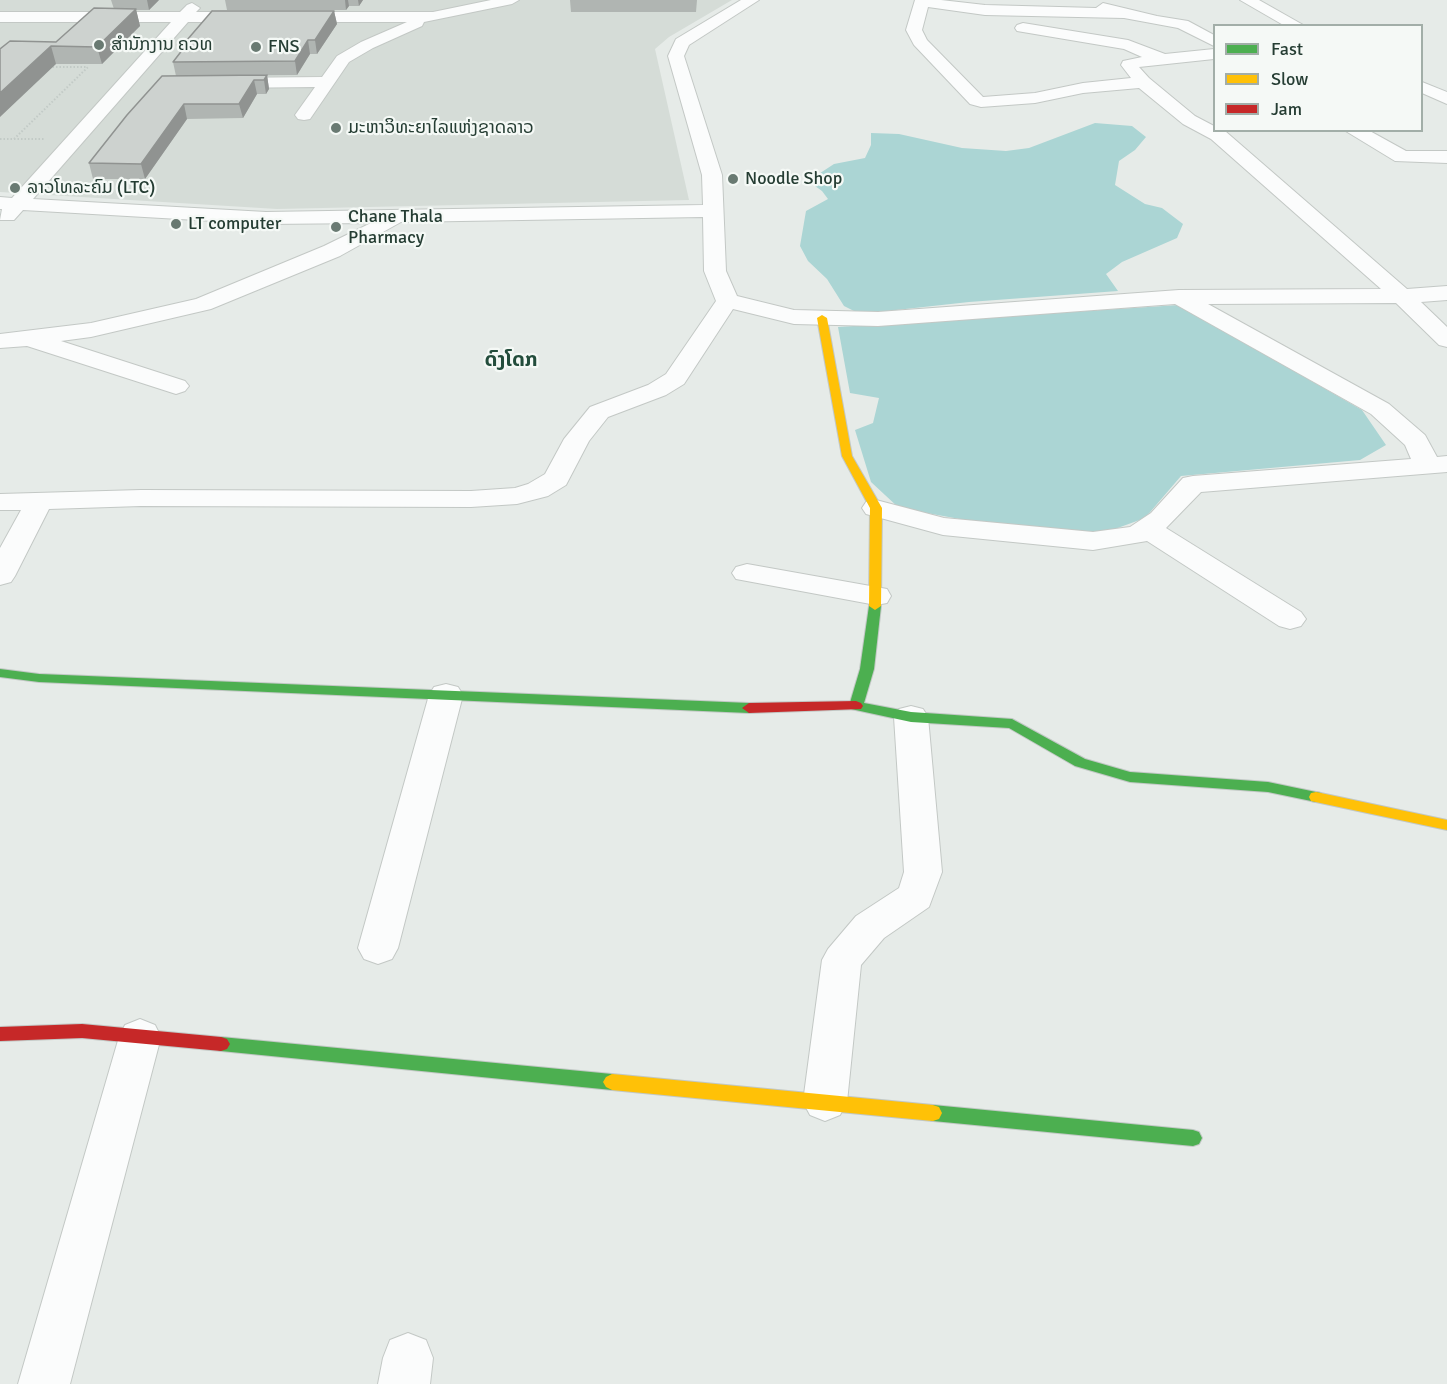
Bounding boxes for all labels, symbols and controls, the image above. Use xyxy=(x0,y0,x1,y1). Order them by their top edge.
legend xyxy=(1213,24,1423,132)
place label: ສຳນັກງານ ຄວທ xyxy=(111,34,213,56)
place label: FNS xyxy=(268,36,300,58)
marker: ສຳນັກງານ ຄວທ xyxy=(92,38,106,52)
text: Fast xyxy=(1271,38,1303,60)
marker: FNS xyxy=(249,40,263,54)
text: Slow xyxy=(1271,68,1308,90)
text: Jam xyxy=(1271,98,1302,120)
place label: ມະຫາວິທະຍາໄລແຫ່ງຊາດລາວ xyxy=(348,117,534,139)
marker: ມະຫາວິທະຍາໄລແຫ່ງຊາດລາວ xyxy=(329,121,343,135)
place label: Noodle Shop xyxy=(745,168,842,190)
marker: Noodle Shop xyxy=(726,172,740,186)
place label: ລາວໂທລະຄົມ (LTC) xyxy=(27,177,155,199)
marker: ລາວໂທລະຄົມ (LTC) xyxy=(8,181,22,195)
place label: Chane Thala Pharmacy xyxy=(348,206,443,248)
place label: LT computer xyxy=(188,213,281,235)
marker: LT computer xyxy=(169,217,183,231)
marker: Chane Thala Pharmacy xyxy=(329,220,343,234)
district label: ດົງໂດກ xyxy=(485,349,537,373)

